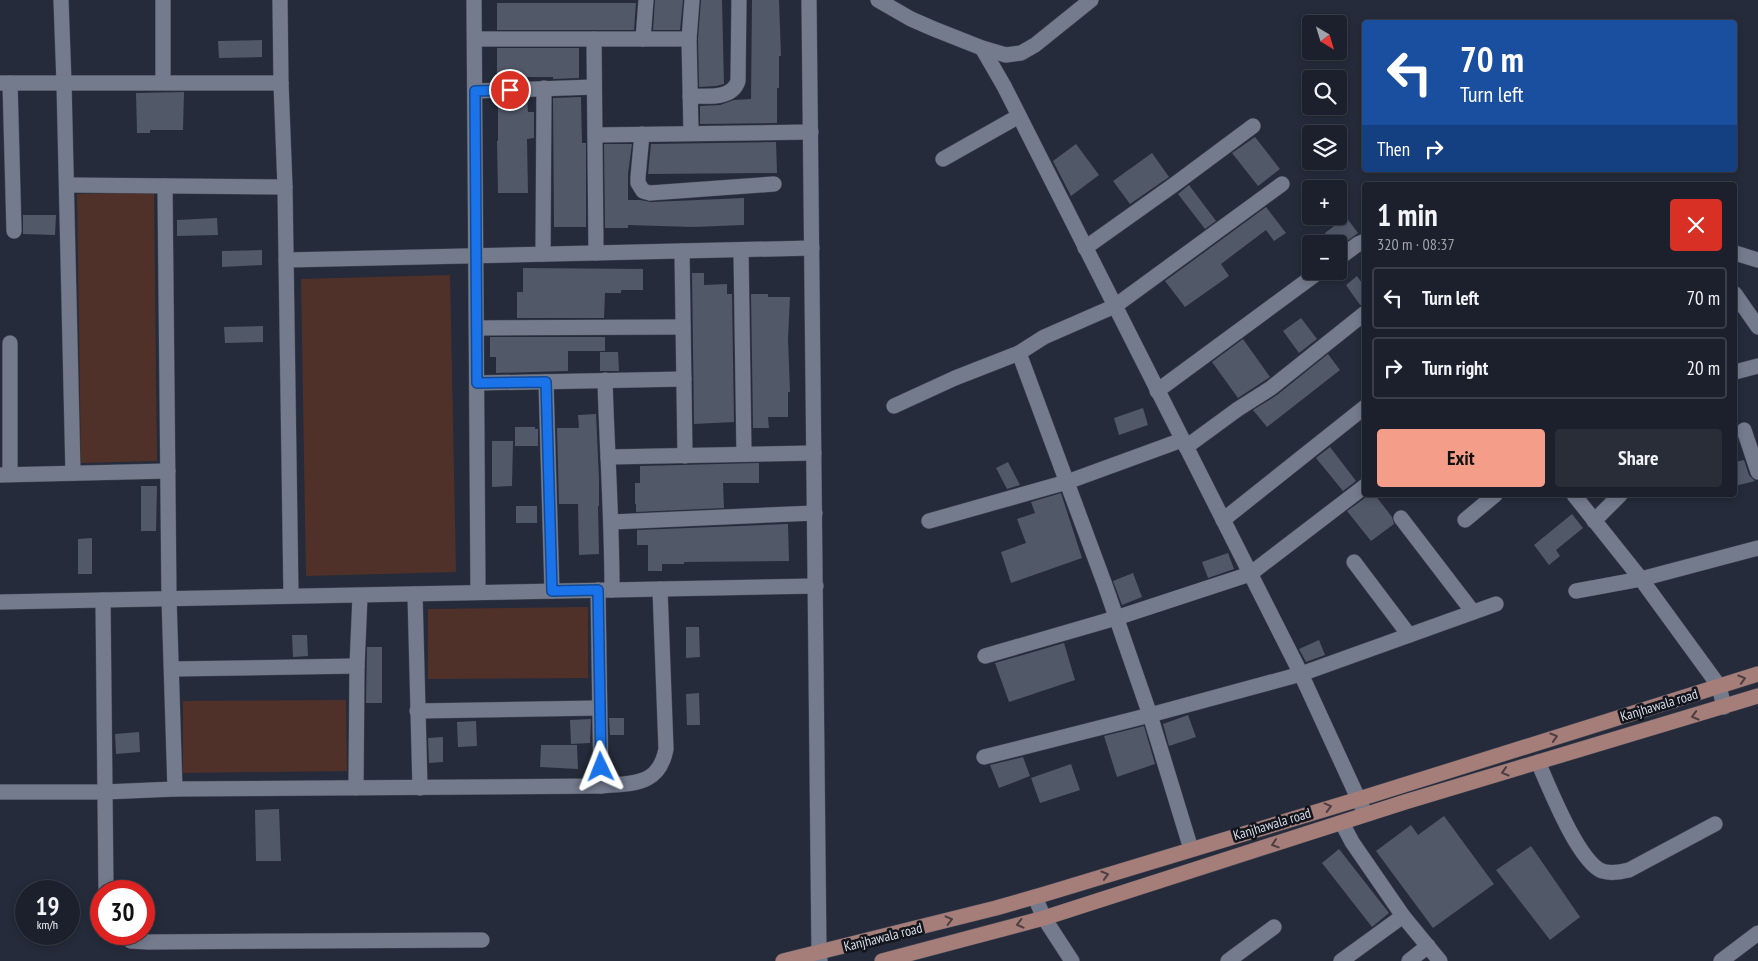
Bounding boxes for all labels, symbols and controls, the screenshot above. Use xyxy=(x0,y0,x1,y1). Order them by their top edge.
north arrow xyxy=(1302,15,1348,60)
map controls xyxy=(1302,15,1347,280)
text: 70 m xyxy=(1460,36,1524,82)
icon: left xyxy=(1377,40,1442,105)
pin xyxy=(489,69,531,111)
button: search xyxy=(1302,70,1347,115)
icon: arrive xyxy=(496,76,524,104)
text: Turn left xyxy=(1460,80,1524,108)
button: layers xyxy=(1302,125,1347,170)
icon: right xyxy=(1420,135,1448,163)
text: Then xyxy=(1377,137,1410,161)
button: + xyxy=(1302,180,1347,225)
text: 1 min xyxy=(1377,195,1438,234)
button: close xyxy=(1670,199,1722,251)
text: 320 m · 08:37 xyxy=(1377,234,1455,254)
button: − xyxy=(1302,235,1347,280)
icon: left xyxy=(1379,284,1407,312)
text: Turn left xyxy=(1422,286,1479,310)
text: 70 m xyxy=(1687,286,1720,310)
icon: right xyxy=(1379,354,1407,382)
text: Turn right xyxy=(1422,356,1488,380)
text: 20 m xyxy=(1687,356,1720,380)
button: Exit xyxy=(1377,429,1545,487)
button: Share xyxy=(1555,429,1722,487)
one-way arrow xyxy=(1738,674,1746,684)
street label: Kanjhawala road xyxy=(1618,685,1700,725)
one-way arrow xyxy=(1691,710,1699,720)
one-way arrow xyxy=(1549,733,1557,743)
position arrow xyxy=(574,740,626,792)
one-way arrow xyxy=(1502,766,1510,776)
one-way arrow xyxy=(1323,803,1331,813)
street label: Kanjhawala road xyxy=(1231,804,1313,844)
one-way arrow xyxy=(1272,839,1280,849)
one-way arrow xyxy=(1101,871,1109,881)
speed limit sign: 30 xyxy=(90,880,155,945)
text: 19 xyxy=(36,890,59,922)
one-way arrow xyxy=(945,915,954,926)
text: km/h xyxy=(37,917,58,932)
one-way arrow xyxy=(1015,918,1024,929)
street label: Kanjhawala road xyxy=(842,919,924,955)

